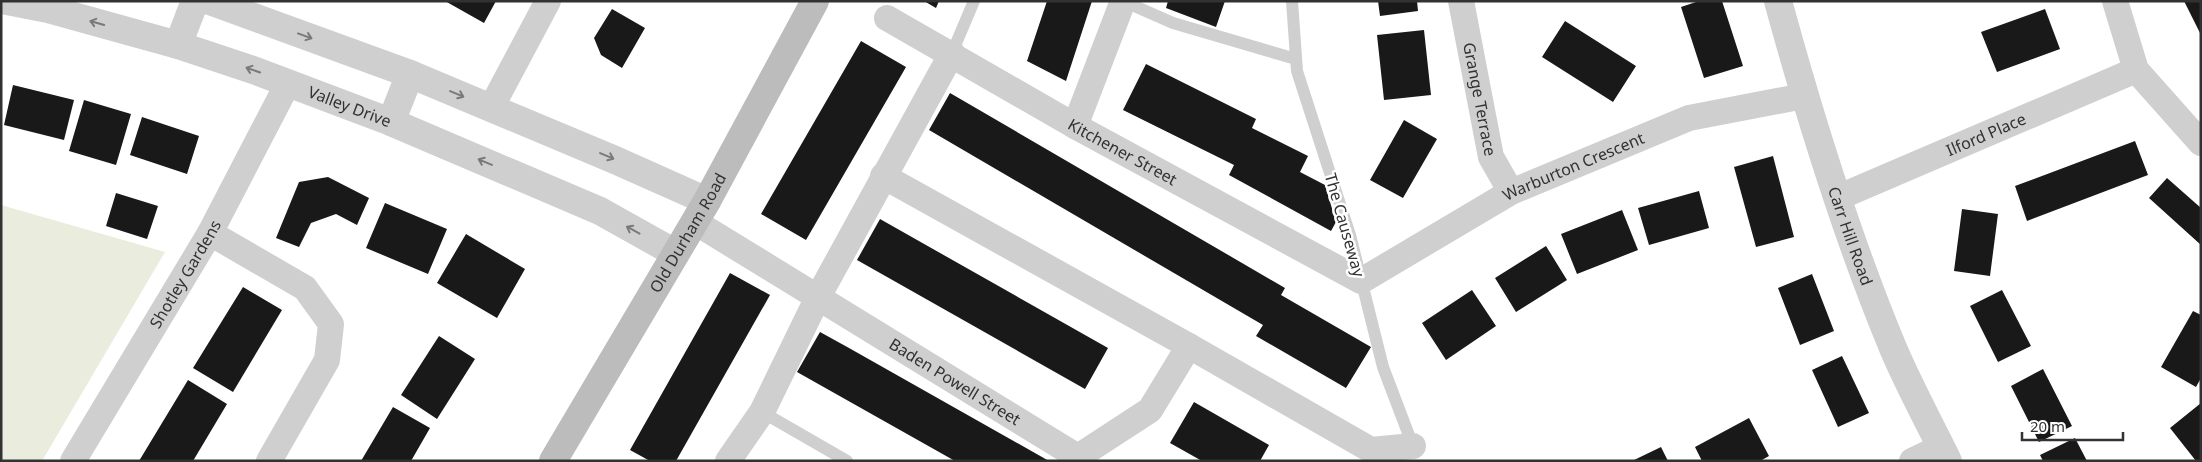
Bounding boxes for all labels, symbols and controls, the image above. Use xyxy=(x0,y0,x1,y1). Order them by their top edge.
one-way arrow xyxy=(90,17,106,27)
one-way arrow xyxy=(297,32,312,41)
street label: Grange Terrace xyxy=(1458,41,1502,158)
one-way arrow xyxy=(245,65,261,74)
street label: Valley Drive xyxy=(305,81,394,132)
one-way arrow xyxy=(449,89,464,99)
street label: Ilford Place xyxy=(1943,107,2029,161)
street label: Kitchener Street xyxy=(1064,113,1181,190)
street label: Warburton Crescent xyxy=(1498,127,1648,206)
one-way arrow xyxy=(599,152,614,162)
one-way arrow xyxy=(478,157,493,167)
street label: Old Durham Road xyxy=(644,169,731,297)
street label: The Causeway xyxy=(1320,171,1371,280)
street label: Carr Hill Road xyxy=(1823,184,1878,289)
street label: Shotley Gardens xyxy=(144,216,226,332)
one-way arrow xyxy=(625,225,640,235)
street label: Baden Powell Street xyxy=(885,333,1025,430)
scale bar xyxy=(2022,410,2123,442)
text: 20 m xyxy=(2030,416,2065,436)

